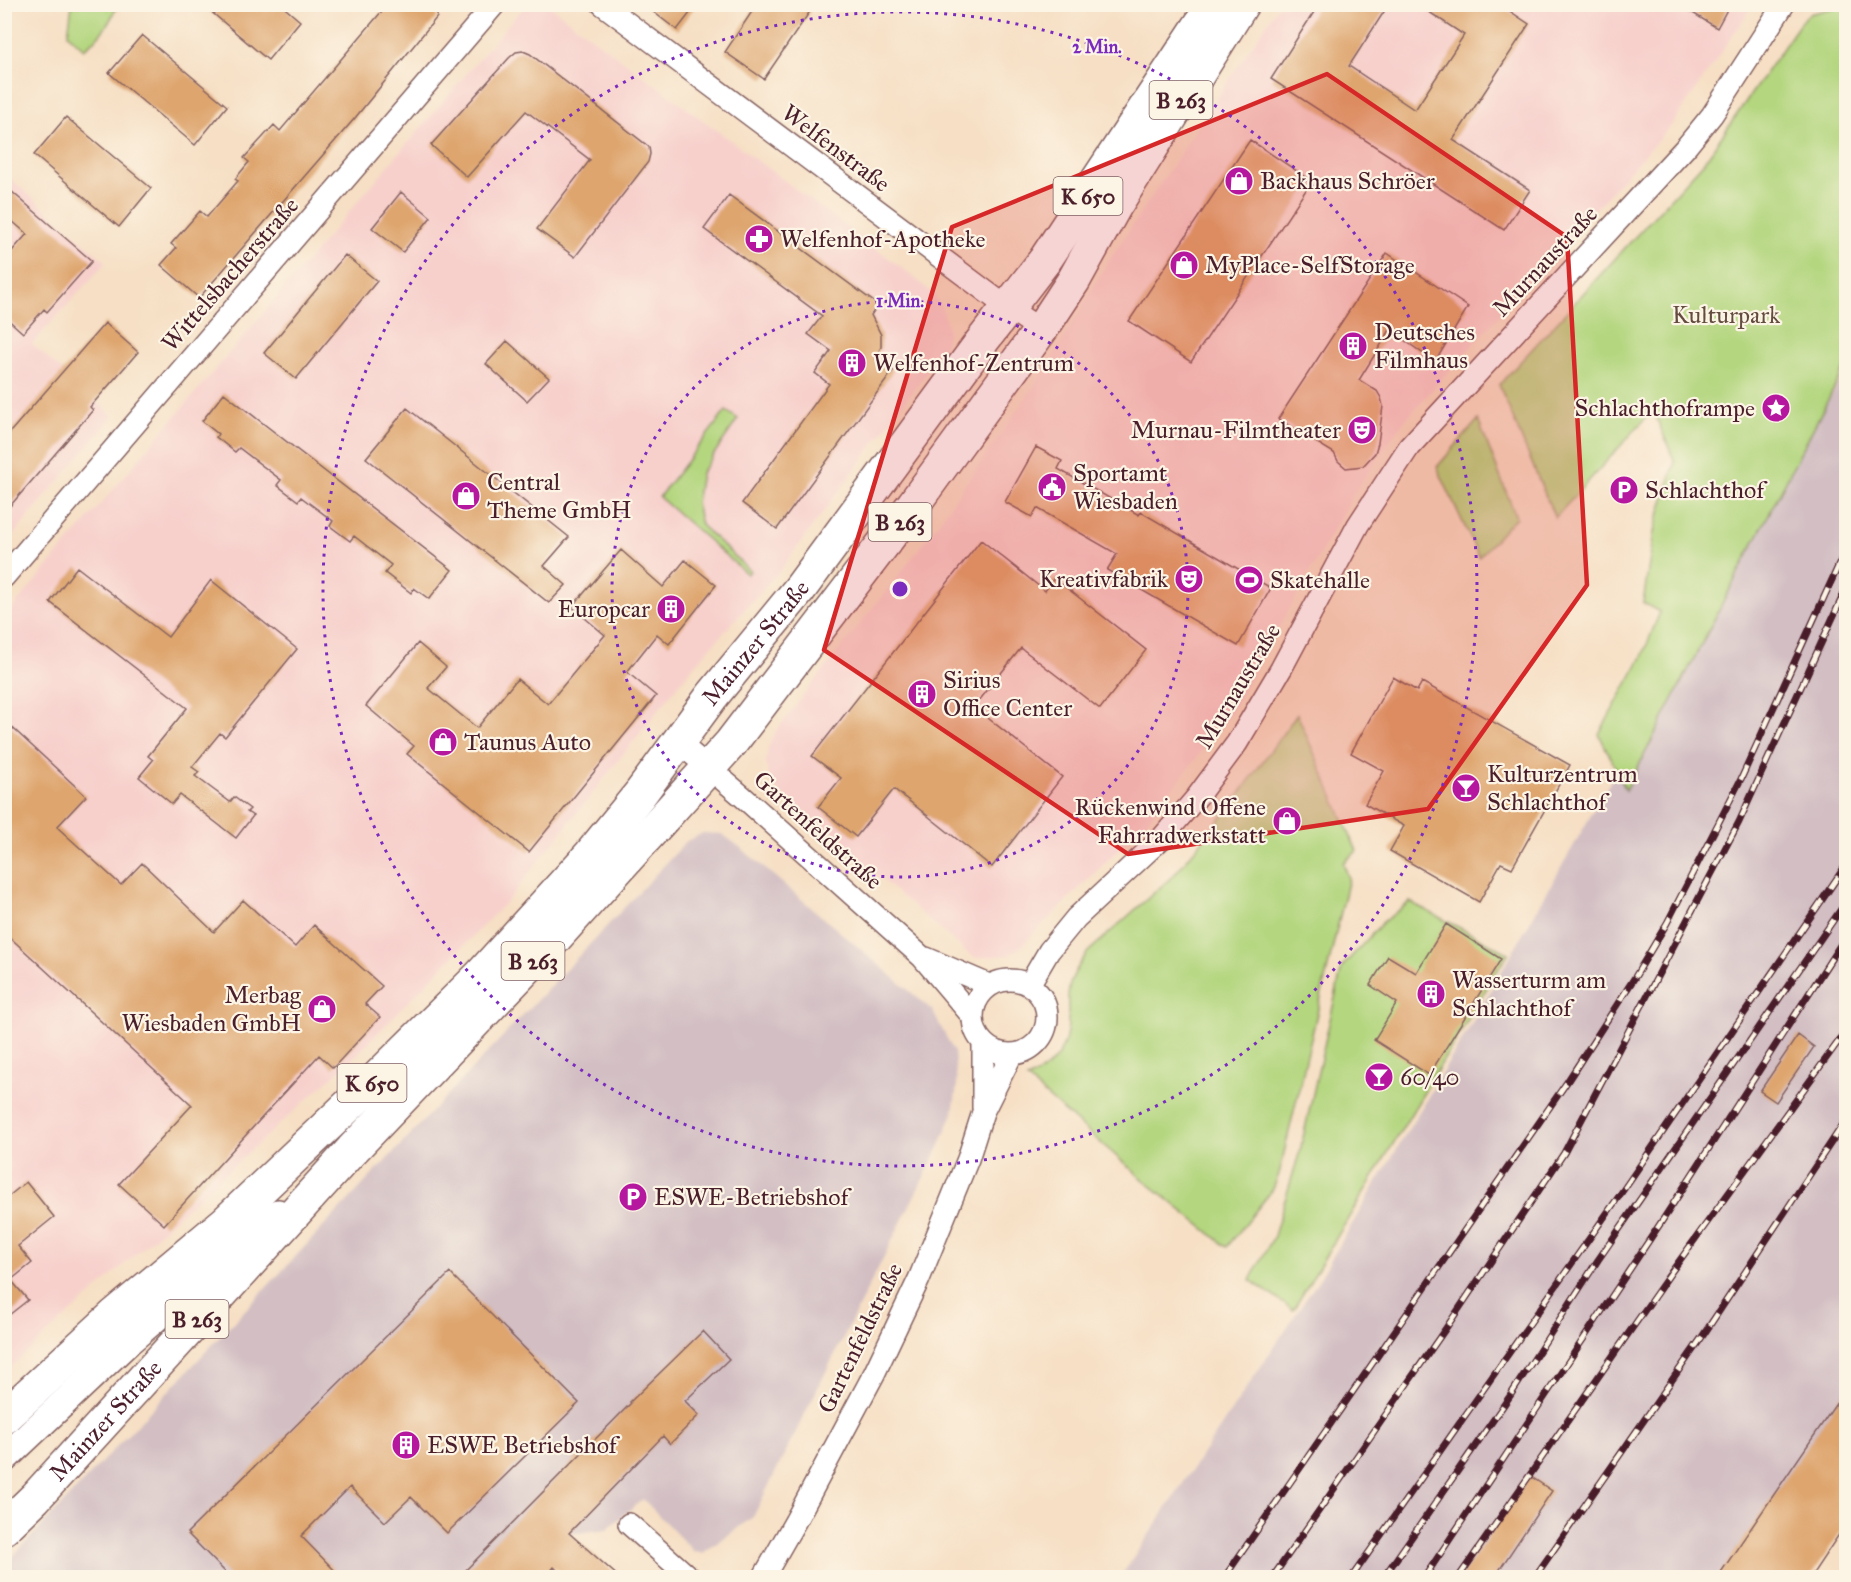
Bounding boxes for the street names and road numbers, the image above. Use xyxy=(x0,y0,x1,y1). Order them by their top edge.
road number: B 263 xyxy=(1150,81,1212,119)
street label: Welfenstraße xyxy=(776,98,896,198)
road number: K 650 xyxy=(1054,177,1122,215)
street label: Wittelsbacherstraße xyxy=(155,191,305,357)
street label: Murnaustraße xyxy=(1486,199,1604,323)
road number: B 263 xyxy=(868,503,932,541)
street label: Mainzer Straße xyxy=(695,574,816,712)
street label: Murnaustraße xyxy=(1189,618,1287,754)
street label: Gartenfeldstraße xyxy=(747,764,889,896)
road number: B 263 xyxy=(502,942,564,980)
road number: K 650 xyxy=(338,1064,406,1102)
street label: Gartenfeldstraße xyxy=(811,1258,909,1418)
road number: B 263 xyxy=(166,1300,228,1338)
street label: Mainzer Straße xyxy=(43,1354,168,1487)

